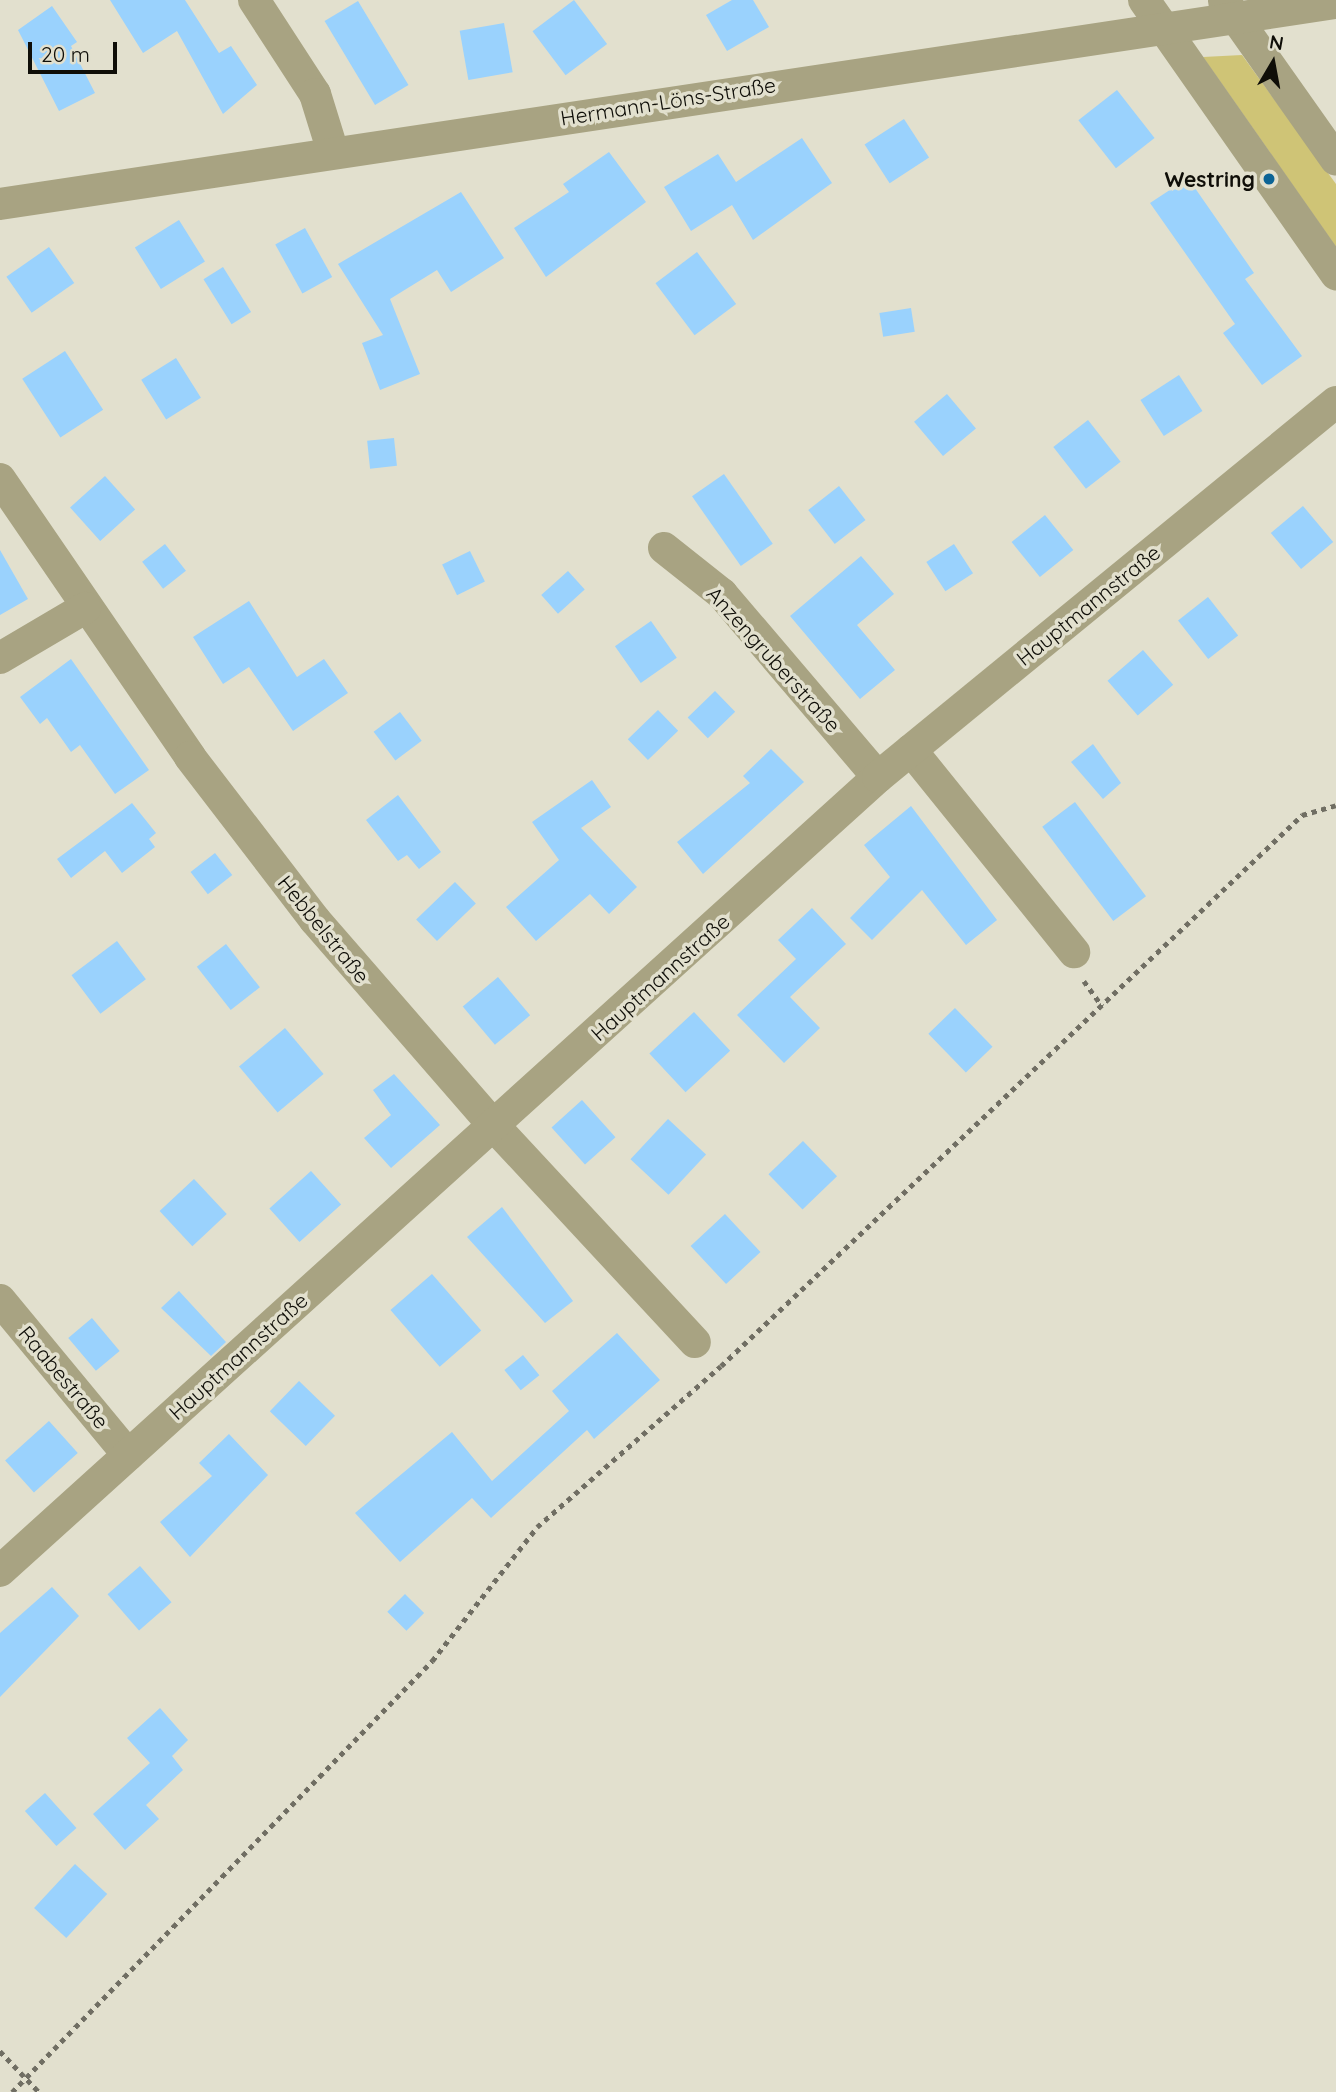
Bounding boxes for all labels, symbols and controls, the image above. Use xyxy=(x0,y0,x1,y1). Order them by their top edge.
scale bar xyxy=(32,28,121,72)
north arrow xyxy=(1238,28,1308,98)
text: N xyxy=(1268,29,1286,55)
text: 20 m xyxy=(41,41,90,67)
street label: Hermann-Löns-Straße xyxy=(559,72,777,130)
place label: Westring xyxy=(1164,166,1255,192)
marker: Westring xyxy=(1261,171,1277,187)
street label: Hauptmannstraße xyxy=(1011,539,1165,671)
street label: Anzengruberstraße xyxy=(702,581,846,737)
street label: Hebbelstraße xyxy=(273,870,375,988)
street label: Hauptmannstraße xyxy=(586,908,734,1046)
street label: Hauptmannstraße xyxy=(164,1287,312,1425)
street label: Raabestraße xyxy=(14,1320,114,1434)

